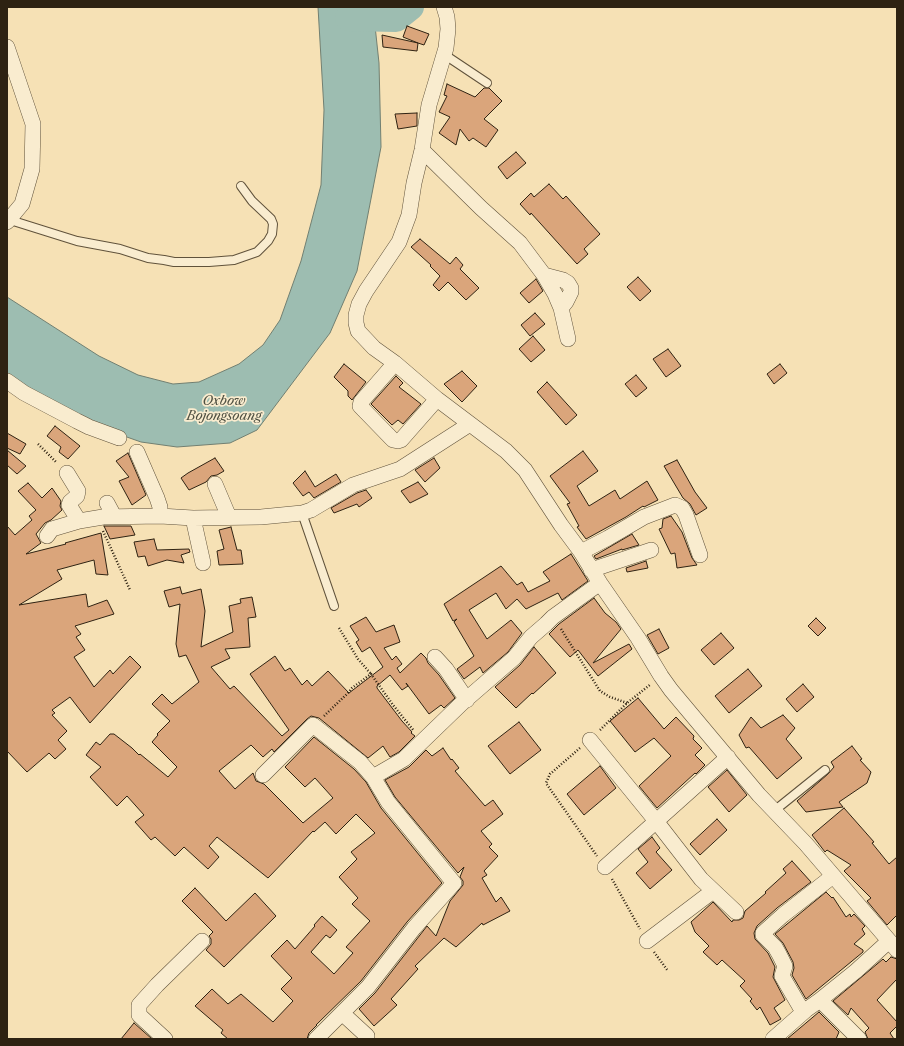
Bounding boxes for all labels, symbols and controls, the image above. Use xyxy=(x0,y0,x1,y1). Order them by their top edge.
water label: Oxbow Bojongsoang xyxy=(187,393,261,424)

